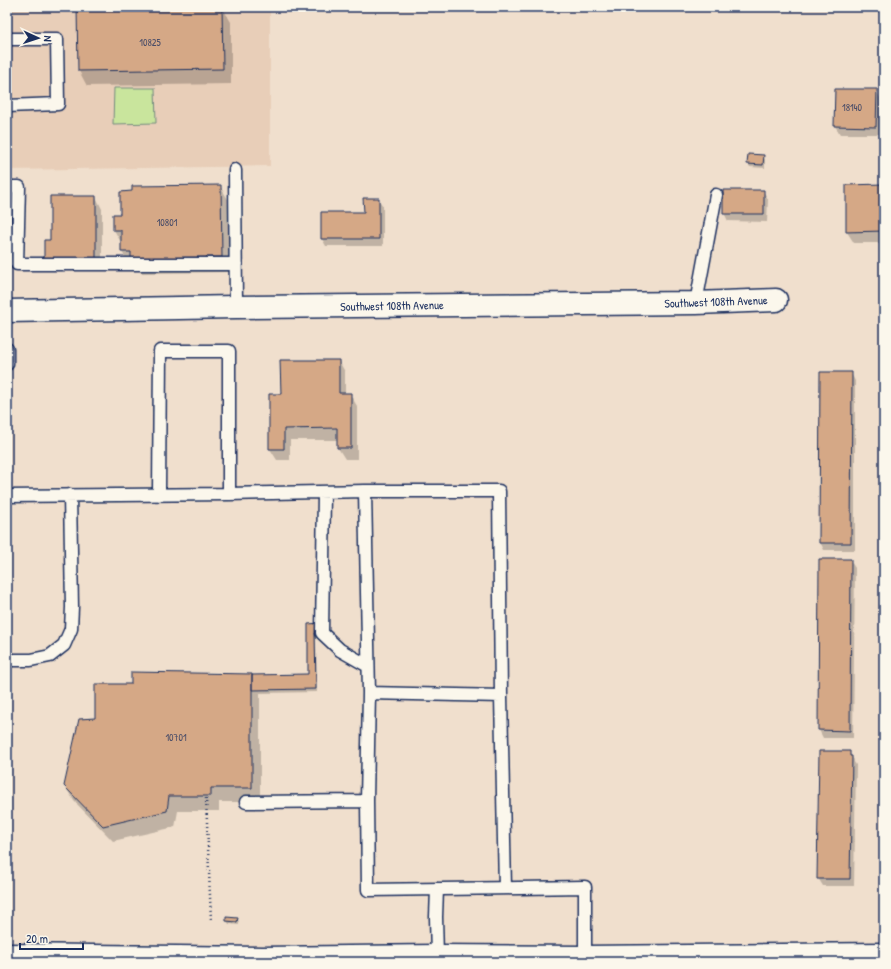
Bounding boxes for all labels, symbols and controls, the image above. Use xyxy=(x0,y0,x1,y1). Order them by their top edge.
north arrow xyxy=(18,18,58,58)
text: N xyxy=(41,35,55,42)
house number: 10825 xyxy=(139,36,161,49)
house number: 18140 xyxy=(842,101,862,114)
house number: 10801 xyxy=(157,216,178,229)
street label: Southwest 108th Avenue xyxy=(664,291,768,312)
street label: Southwest 108th Avenue xyxy=(340,296,444,315)
house number: 10701 xyxy=(165,731,187,744)
scale bar xyxy=(20,925,83,951)
text: 20 m xyxy=(26,930,48,947)

